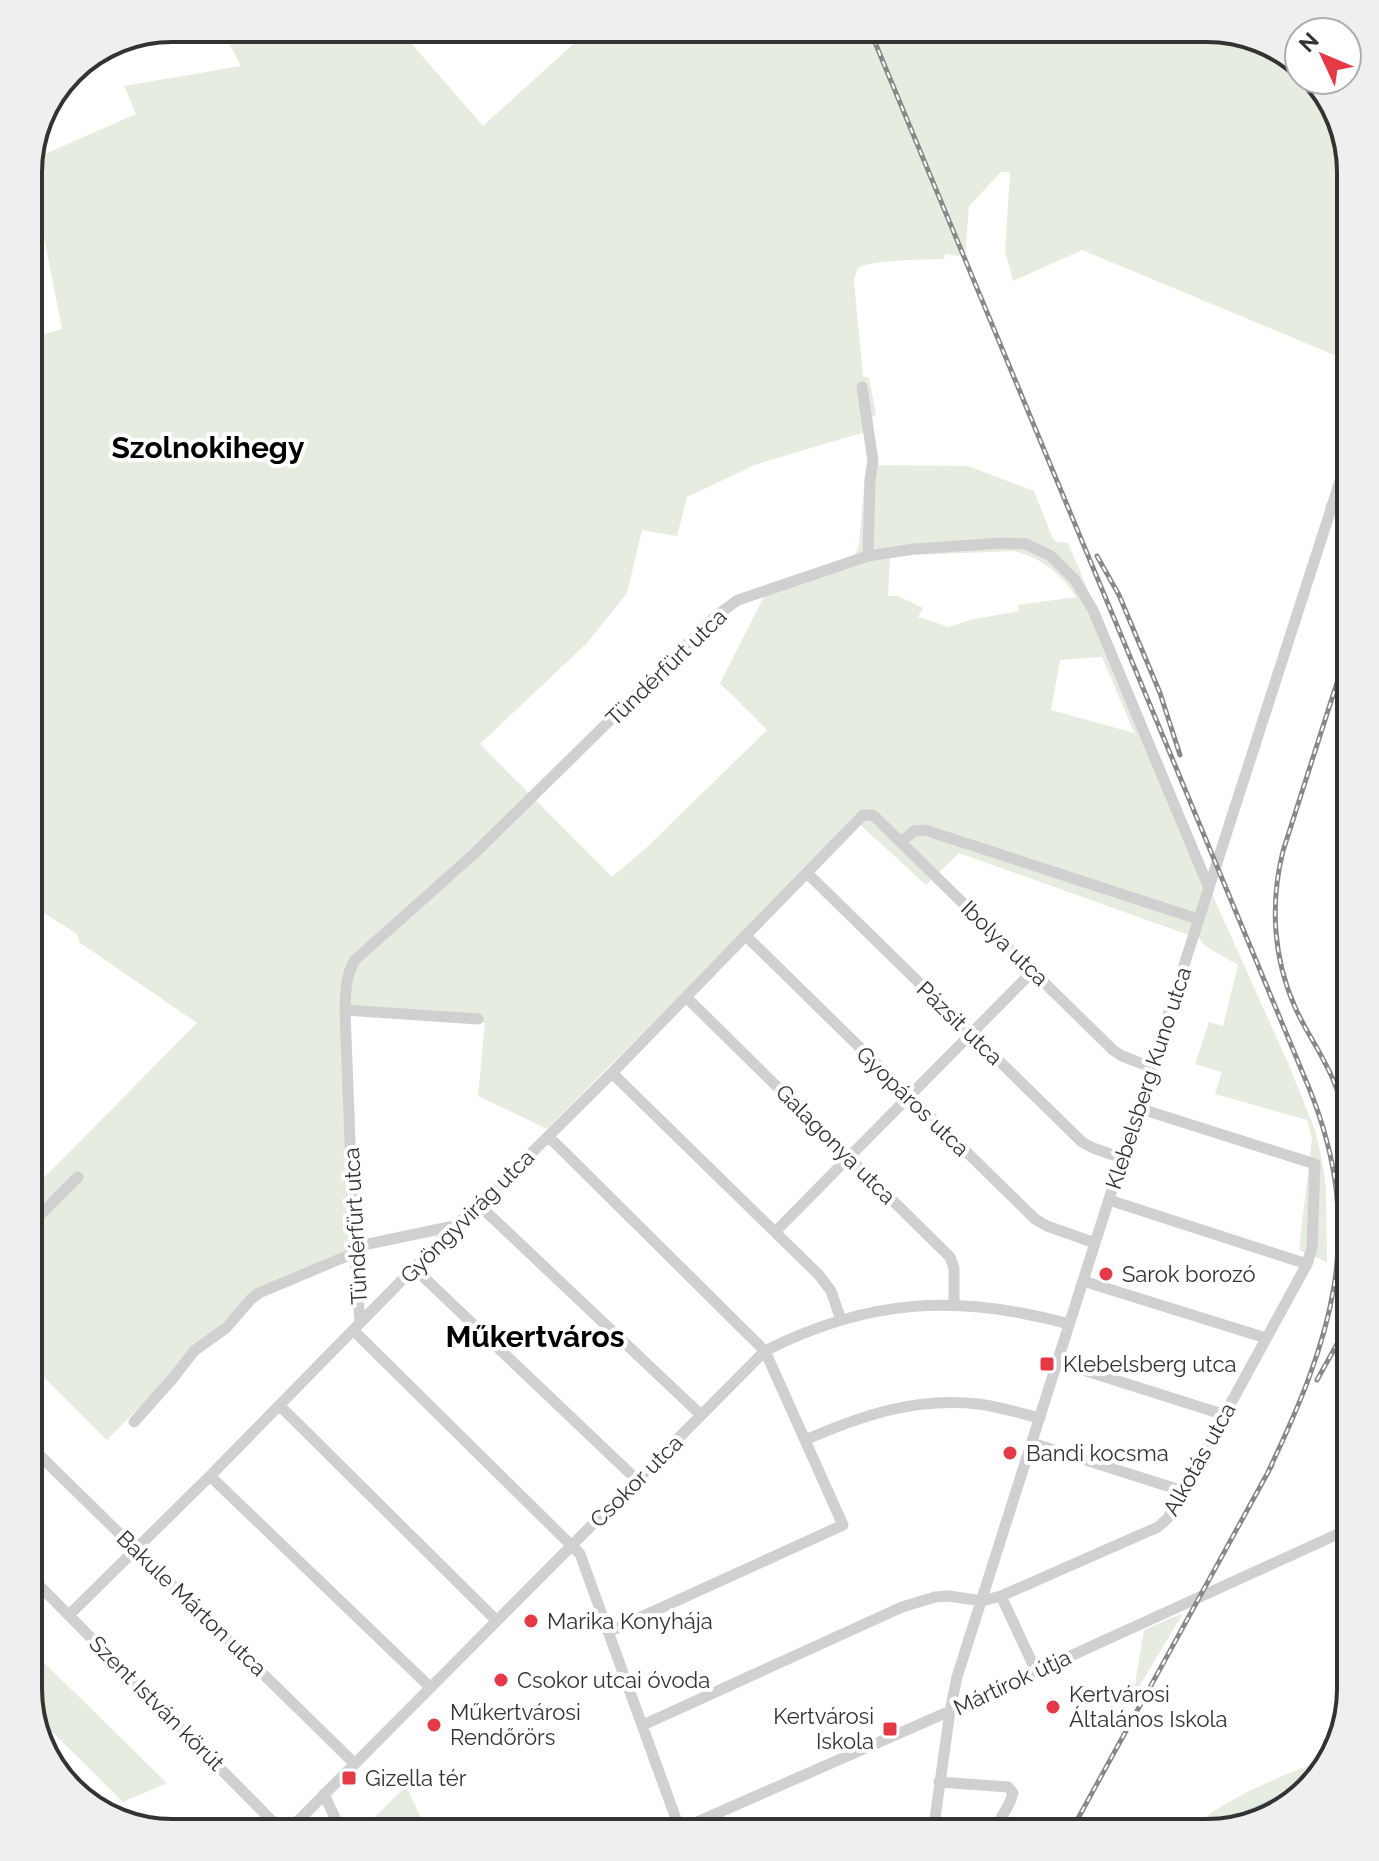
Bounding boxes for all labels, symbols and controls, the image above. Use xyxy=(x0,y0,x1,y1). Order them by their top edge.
north arrow xyxy=(1283,16,1363,96)
text: N xyxy=(1293,27,1324,57)
district label: Szolnokihegy xyxy=(112,430,305,465)
street label: Tündérfürt utca xyxy=(600,603,732,731)
street label: Ibolya utca xyxy=(956,895,1054,991)
street label: Klebelsberg Kuno utca xyxy=(1100,964,1196,1192)
street label: Pázsit utca xyxy=(912,976,1008,1070)
street label: Gyopáros utca xyxy=(851,1041,975,1161)
street label: Galagonya utca xyxy=(771,1079,901,1209)
street label: Gyöngyvirág utca xyxy=(395,1144,539,1288)
street label: Tündérfürt utca xyxy=(338,1147,372,1305)
place label: Sarok borozó xyxy=(1122,1261,1256,1287)
marker: Sarok borozó xyxy=(1097,1265,1115,1283)
district label: Műkertváros xyxy=(445,1319,625,1354)
place label: Klebelsberg utca xyxy=(1063,1351,1237,1377)
marker: Klebelsberg utca xyxy=(1038,1355,1056,1373)
street label: Alkotás utca xyxy=(1157,1398,1241,1520)
street label: Csokor utca xyxy=(584,1429,688,1533)
place label: Bandi kocsma xyxy=(1026,1440,1169,1466)
marker: Bandi kocsma xyxy=(1001,1444,1019,1462)
street label: Bakule Márton utca xyxy=(112,1525,272,1681)
place label: Marika Konyhája xyxy=(547,1608,713,1634)
marker: Marika Konyhája xyxy=(522,1612,540,1630)
street label: Szent István körút xyxy=(84,1630,230,1776)
street label: Mártírok útja xyxy=(949,1644,1075,1720)
place label: Csokor utcai óvoda xyxy=(517,1667,710,1693)
marker: Csokor utcai óvoda xyxy=(492,1671,510,1689)
place label: Kertvárosi Általános Iskola xyxy=(1069,1681,1227,1732)
marker: Kertvárosi Általános Iskola xyxy=(1044,1698,1062,1716)
place label: Műkertvárosi Rendőrörs xyxy=(450,1699,581,1750)
place label: Kertvárosi Iskola xyxy=(773,1703,874,1754)
marker: Műkertvárosi Rendőrörs xyxy=(425,1716,443,1734)
marker: Kertvárosi Iskola xyxy=(881,1720,899,1738)
place label: Gizella tér xyxy=(365,1765,467,1791)
marker: Gizella tér xyxy=(340,1769,358,1787)

